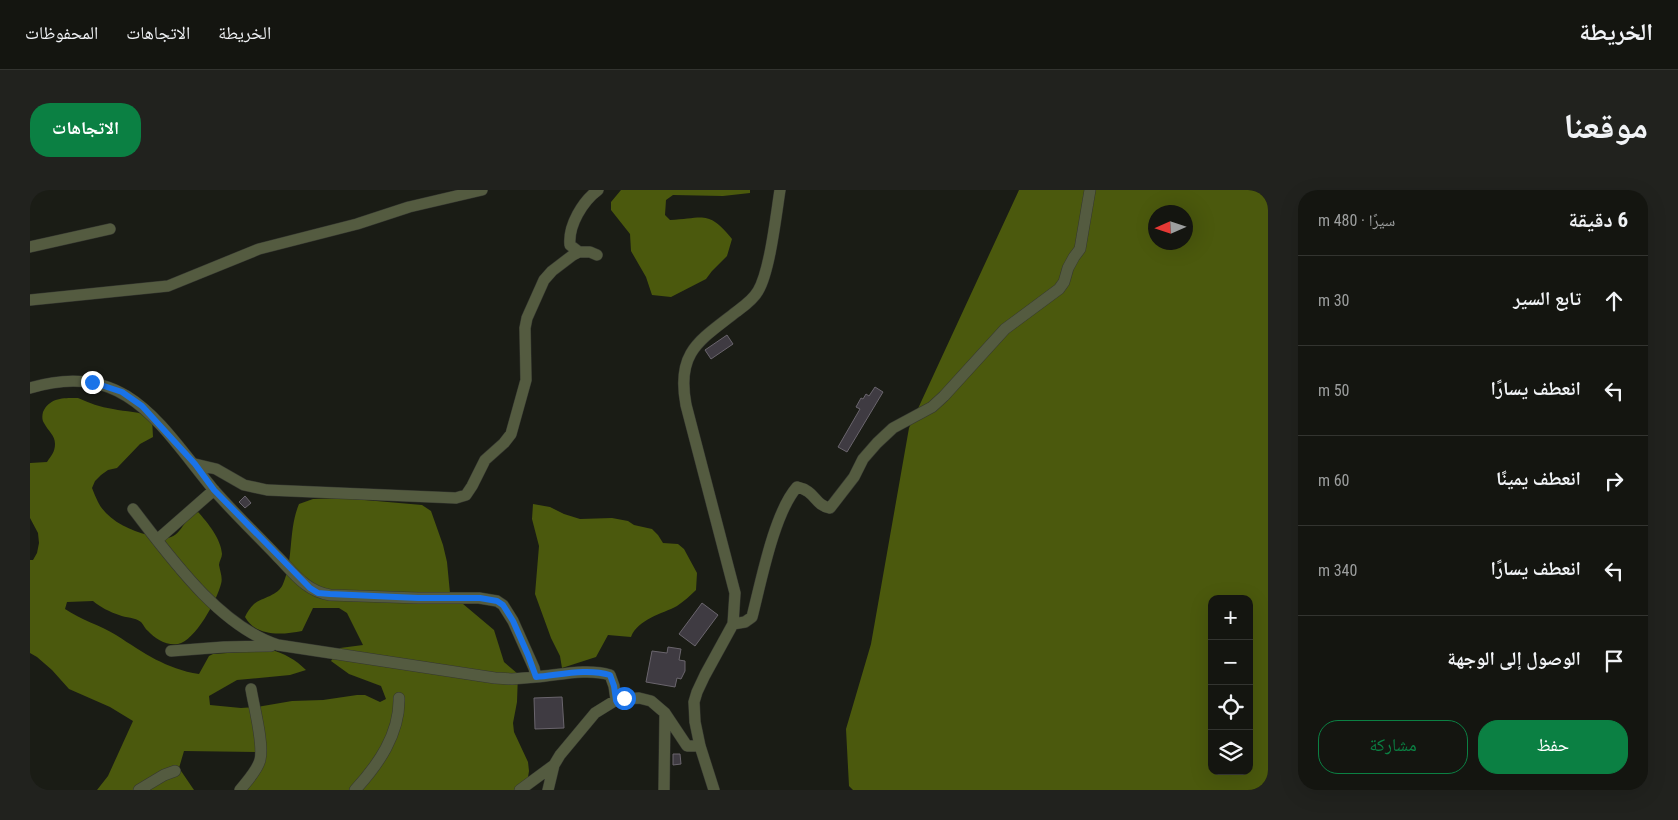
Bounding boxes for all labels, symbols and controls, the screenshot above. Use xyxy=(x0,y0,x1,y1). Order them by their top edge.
text: الخريطة xyxy=(1579,18,1653,46)
text: المحفوظات xyxy=(25,22,98,43)
text: الاتجاهات xyxy=(126,22,190,43)
text: الخريطة xyxy=(218,22,271,43)
button: الاتجاهات xyxy=(30,103,141,157)
text: موقعنا xyxy=(1563,106,1648,147)
north arrow xyxy=(1148,205,1193,250)
text: 6 دقيقة xyxy=(1568,208,1628,232)
text: سيرًا · 480 m xyxy=(1318,211,1395,230)
text: تابع السير xyxy=(1513,287,1581,310)
icon: ahead xyxy=(1600,287,1628,315)
text: 30 m xyxy=(1318,291,1350,310)
route end xyxy=(81,371,104,394)
text: انعطف يسارًا xyxy=(1490,377,1581,400)
icon: left xyxy=(1600,377,1628,405)
text: 50 m xyxy=(1318,381,1350,400)
text: انعطف يمينًا xyxy=(1496,467,1581,490)
icon: right xyxy=(1600,467,1628,495)
text: 60 m xyxy=(1318,471,1350,490)
text: انعطف يسارًا xyxy=(1490,557,1581,580)
icon: left xyxy=(1600,557,1628,585)
text: 340 m xyxy=(1318,561,1357,580)
map controls xyxy=(1208,595,1253,775)
button: + xyxy=(1208,595,1253,640)
button: − xyxy=(1208,640,1253,685)
text: الوصول إلى الوجهة xyxy=(1447,647,1581,670)
icon: arrive xyxy=(1600,647,1628,675)
button: locate xyxy=(1208,685,1253,730)
route start xyxy=(613,687,636,710)
button: مشاركة xyxy=(1318,720,1468,774)
button: حفظ xyxy=(1478,720,1628,774)
button: layers xyxy=(1208,730,1253,775)

